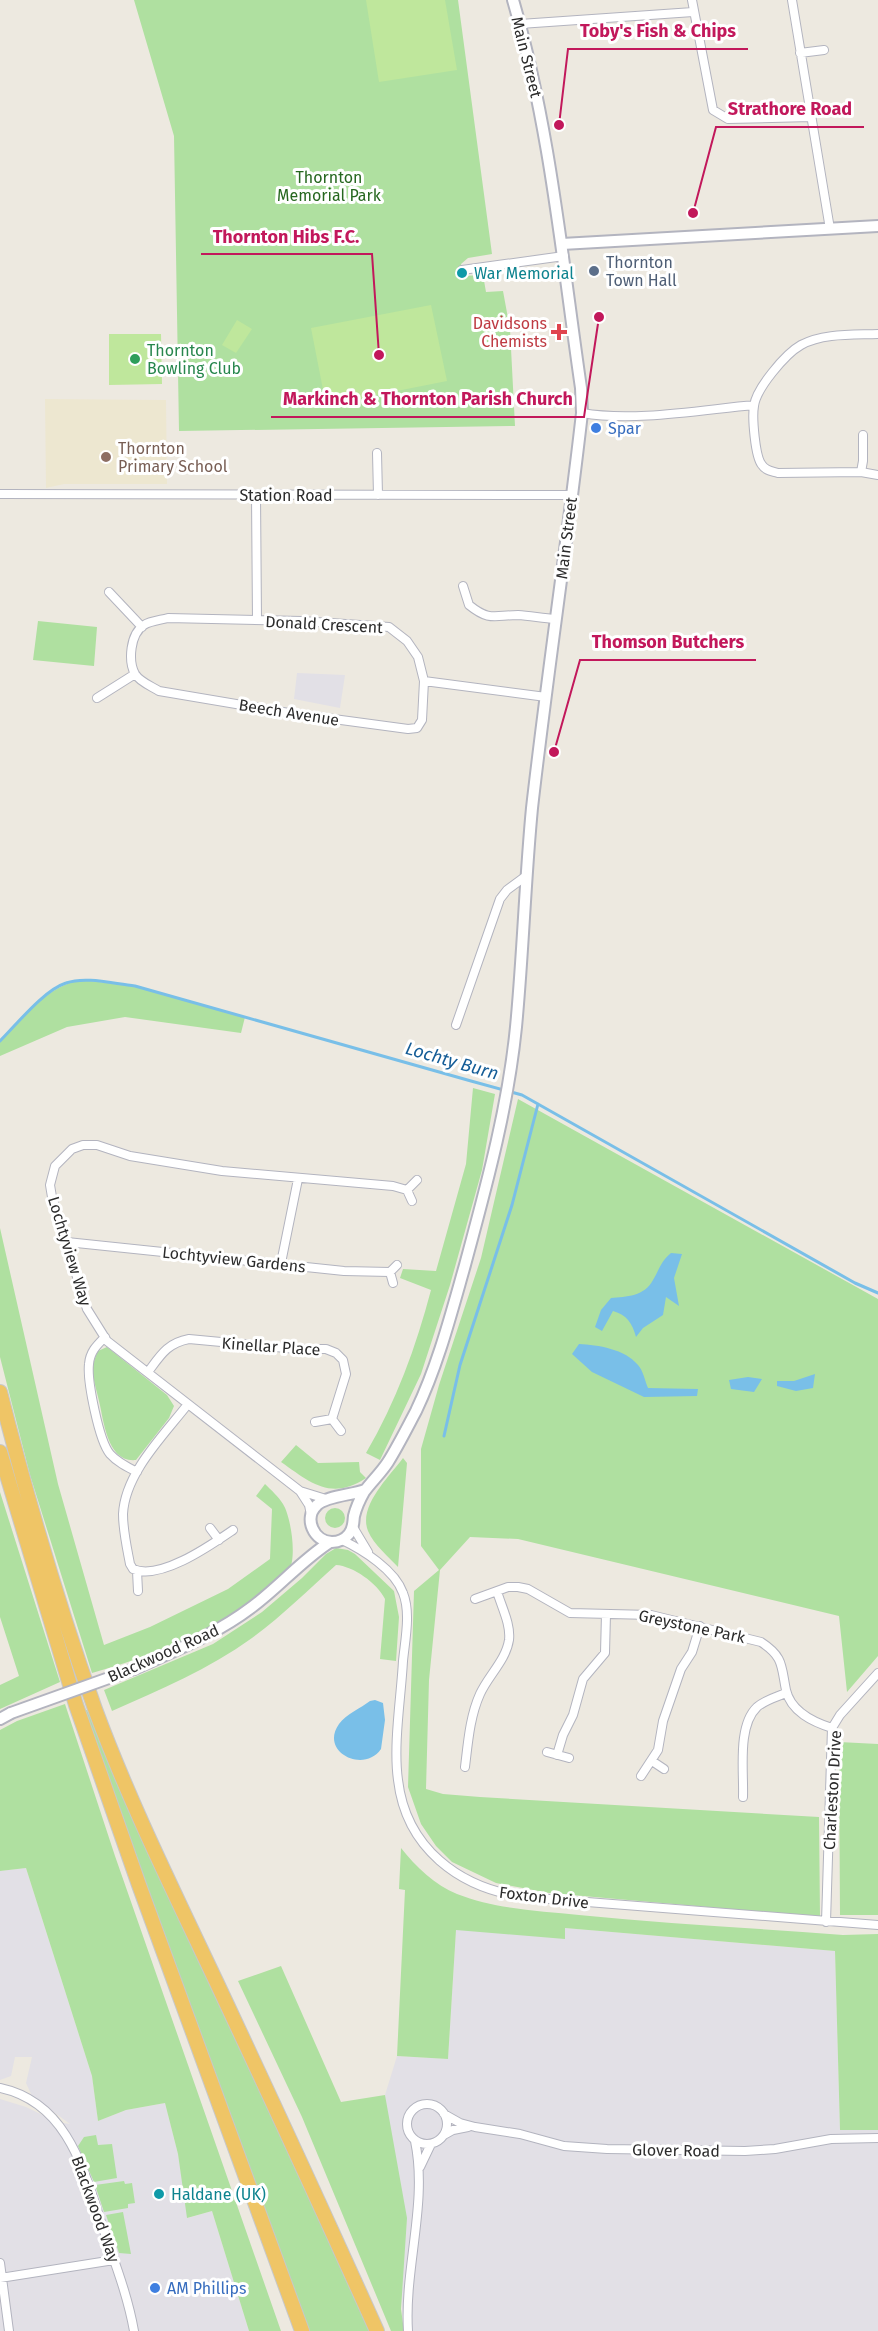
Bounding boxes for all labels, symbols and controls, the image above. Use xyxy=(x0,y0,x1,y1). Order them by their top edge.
callout: Toby's Fish & Chips xyxy=(568,13,748,49)
street label: Main Street xyxy=(507,15,546,100)
text: Toby's Fish & Chips xyxy=(580,20,736,42)
callout: Strathore Road xyxy=(716,91,864,127)
text: Strathore Road xyxy=(728,98,852,120)
park label: Thornton Memorial Park xyxy=(277,168,382,205)
callout: Thornton Hibs F.C. xyxy=(201,218,372,254)
text: Thornton Hibs F.C. xyxy=(213,226,359,248)
place label: Thornton Town Hall xyxy=(606,253,677,290)
place label: War Memorial xyxy=(474,264,574,283)
marker: Thornton Town Hall xyxy=(587,264,601,278)
marker: War Memorial xyxy=(455,266,469,280)
place label: Davidsons Chemists xyxy=(473,314,547,351)
marker: Davidsons Chemists xyxy=(552,325,566,339)
place label: Thornton Bowling Club xyxy=(147,341,241,378)
marker: Thornton Bowling Club xyxy=(128,352,142,366)
callout: Markinch & Thornton Parish Church xyxy=(271,381,584,417)
text: Markinch & Thornton Parish Church xyxy=(283,388,573,410)
place label: Spar xyxy=(608,419,642,438)
marker: Spar xyxy=(589,421,603,435)
place label: Thornton Primary School xyxy=(118,439,228,476)
marker: Thornton Primary School xyxy=(99,450,113,464)
street label: Station Road xyxy=(239,486,333,505)
street label: Main Street xyxy=(552,496,581,580)
street label: Donald Crescent xyxy=(265,612,384,637)
callout: Thomson Butchers xyxy=(580,624,756,660)
text: Thomson Butchers xyxy=(592,631,744,653)
street label: Beech Avenue xyxy=(237,695,341,730)
water label: Lochty Burn xyxy=(403,1037,501,1085)
street label: Lochtyview Way xyxy=(44,1194,95,1308)
street label: Lochtyview Gardens xyxy=(161,1243,307,1276)
street label: Kinellar Place xyxy=(221,1334,321,1359)
street label: Greystone Park xyxy=(637,1606,748,1647)
street label: Blackwood Road xyxy=(105,1620,222,1686)
street label: Charleston Drive xyxy=(820,1730,845,1850)
street label: Foxton Drive xyxy=(498,1883,590,1912)
street label: Glover Road xyxy=(632,2140,720,2161)
street label: Blackwood Way xyxy=(67,2153,124,2265)
place label: Haldane (UK) xyxy=(171,2185,266,2204)
marker: Haldane (UK) xyxy=(152,2187,166,2201)
place label: AM Phillips xyxy=(167,2279,247,2298)
marker: AM Phillips xyxy=(148,2281,162,2295)

